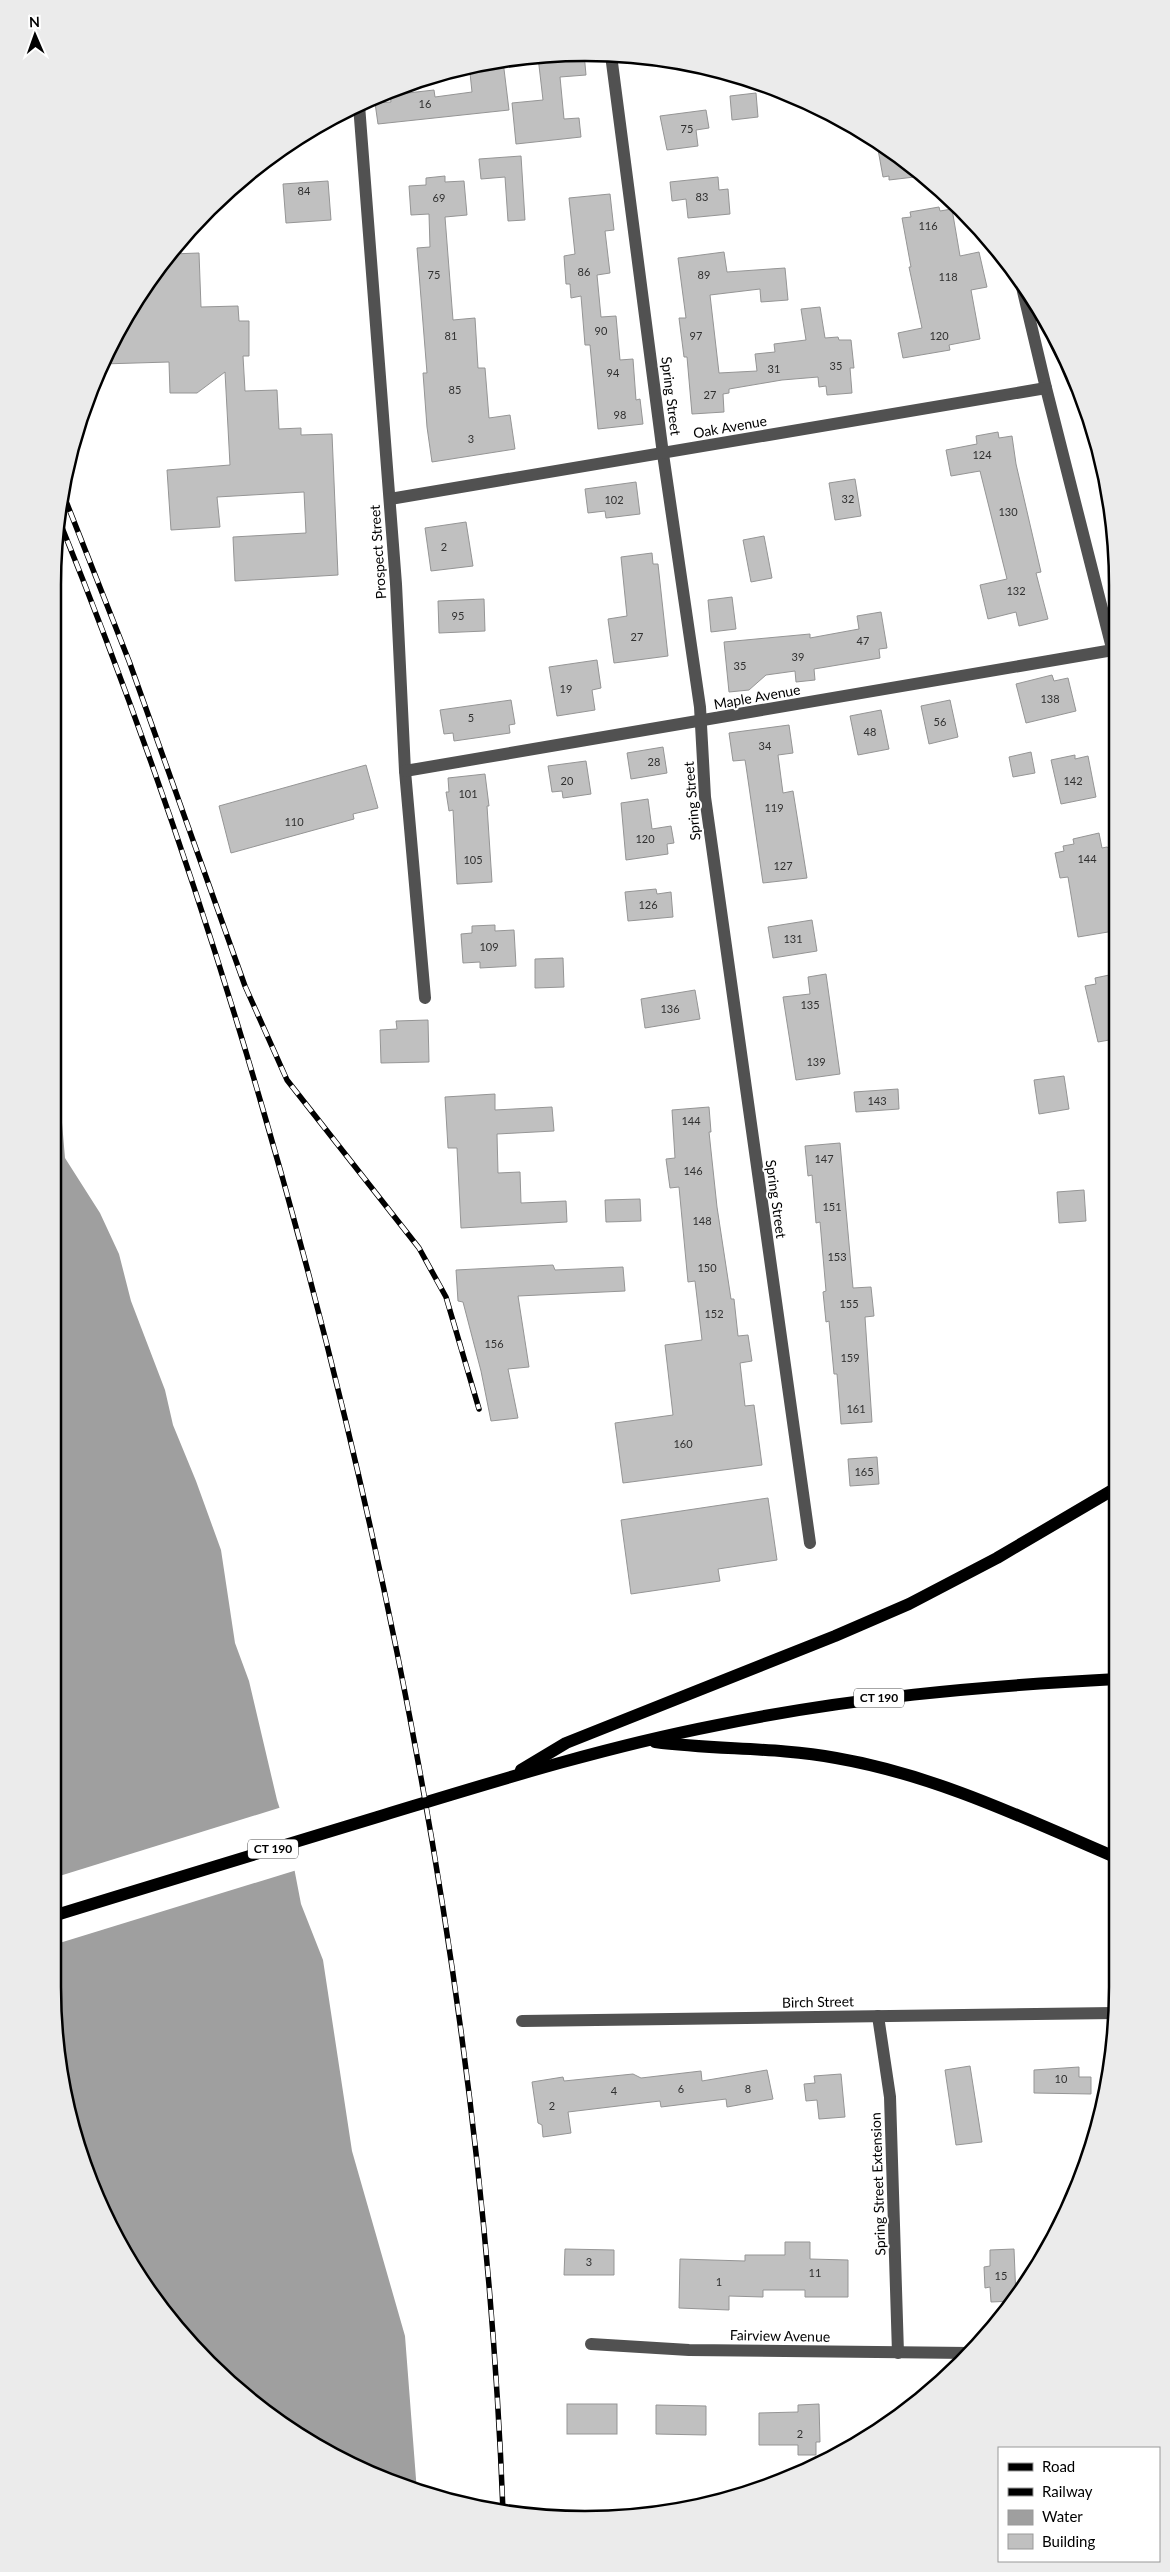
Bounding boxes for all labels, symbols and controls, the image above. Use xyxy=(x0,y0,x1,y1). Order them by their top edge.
north arrow xyxy=(10,10,60,60)
text: N xyxy=(29,13,40,30)
house number: 16 xyxy=(419,97,431,110)
house number: 75 xyxy=(681,122,693,135)
house number: 84 xyxy=(298,184,311,197)
house number: 83 xyxy=(696,190,708,203)
house number: 69 xyxy=(433,191,445,204)
house number: 116 xyxy=(918,219,938,232)
house number: 86 xyxy=(578,265,590,278)
house number: 75 xyxy=(428,268,440,281)
house number: 89 xyxy=(698,268,710,281)
house number: 118 xyxy=(938,270,958,283)
house number: 90 xyxy=(595,324,608,337)
house number: 81 xyxy=(445,329,457,342)
house number: 97 xyxy=(690,329,702,342)
house number: 120 xyxy=(929,329,949,342)
street label: Spring Street xyxy=(658,356,685,436)
house number: 35 xyxy=(830,359,842,372)
house number: 31 xyxy=(768,362,780,375)
house number: 94 xyxy=(607,366,620,379)
house number: 85 xyxy=(449,383,461,396)
house number: 27 xyxy=(704,388,716,401)
house number: 98 xyxy=(614,408,626,421)
street label: Oak Avenue xyxy=(692,412,768,441)
house number: 3 xyxy=(468,432,474,445)
house number: 124 xyxy=(972,448,992,461)
house number: 32 xyxy=(842,492,854,505)
house number: 102 xyxy=(604,493,624,506)
street label: Prospect Street xyxy=(366,504,389,600)
house number: 130 xyxy=(998,505,1018,518)
house number: 2 xyxy=(441,540,447,553)
house number: 132 xyxy=(1006,584,1026,597)
house number: 95 xyxy=(452,609,464,622)
house number: 27 xyxy=(631,630,643,643)
house number: 47 xyxy=(857,634,869,647)
house number: 39 xyxy=(792,650,804,663)
house number: 35 xyxy=(734,659,746,672)
street label: Maple Avenue xyxy=(712,681,802,712)
house number: 19 xyxy=(560,682,572,695)
house number: 138 xyxy=(1040,692,1060,705)
house number: 5 xyxy=(468,711,474,724)
house number: 56 xyxy=(934,715,946,728)
house number: 48 xyxy=(864,725,876,738)
house number: 34 xyxy=(759,739,772,752)
house number: 28 xyxy=(648,755,660,768)
street label: Spring Street xyxy=(680,761,703,841)
house number: 20 xyxy=(561,774,574,787)
house number: 142 xyxy=(1063,774,1083,787)
house number: 101 xyxy=(458,787,478,800)
house number: 119 xyxy=(764,801,784,814)
house number: 110 xyxy=(284,815,304,828)
house number: 120 xyxy=(635,832,655,845)
house number: 144 xyxy=(1077,852,1097,865)
house number: 105 xyxy=(463,853,483,866)
house number: 127 xyxy=(773,859,793,872)
house number: 126 xyxy=(638,898,658,911)
house number: 131 xyxy=(783,932,803,945)
house number: 109 xyxy=(479,940,499,953)
house number: 135 xyxy=(800,998,820,1011)
house number: 136 xyxy=(660,1002,680,1015)
house number: 139 xyxy=(806,1055,826,1068)
house number: 143 xyxy=(867,1094,887,1107)
house number: 144 xyxy=(681,1114,701,1127)
house number: 147 xyxy=(814,1152,834,1165)
street label: Spring Street xyxy=(763,1158,790,1239)
house number: 146 xyxy=(683,1164,703,1177)
house number: 151 xyxy=(822,1200,842,1213)
house number: 148 xyxy=(692,1214,712,1227)
house number: 153 xyxy=(827,1250,847,1263)
house number: 150 xyxy=(697,1261,717,1274)
house number: 155 xyxy=(839,1297,859,1310)
house number: 152 xyxy=(704,1307,724,1320)
house number: 156 xyxy=(484,1337,504,1350)
house number: 159 xyxy=(840,1351,860,1364)
house number: 161 xyxy=(846,1402,866,1415)
house number: 160 xyxy=(673,1437,693,1450)
house number: 165 xyxy=(854,1465,874,1478)
road number: CT 190 xyxy=(854,1689,904,1708)
road number: CT 190 xyxy=(248,1840,298,1858)
street label: Birch Street xyxy=(782,1992,854,2011)
house number: 10 xyxy=(1055,2072,1068,2085)
house number: 6 xyxy=(678,2082,684,2095)
house number: 8 xyxy=(745,2082,751,2095)
house number: 4 xyxy=(611,2084,618,2097)
house number: 2 xyxy=(549,2099,555,2112)
street label: Spring Street Extension xyxy=(867,2112,888,2256)
house number: 3 xyxy=(586,2255,592,2268)
house number: 11 xyxy=(809,2266,821,2279)
house number: 15 xyxy=(995,2269,1007,2282)
house number: 1 xyxy=(716,2275,722,2288)
street label: Fairview Avenue xyxy=(730,2326,830,2345)
house number: 2 xyxy=(797,2427,803,2440)
legend xyxy=(998,2447,1160,2562)
text: Road xyxy=(1042,2457,1075,2475)
text: Railway xyxy=(1042,2482,1093,2500)
text: Water xyxy=(1042,2507,1083,2525)
text: Building xyxy=(1042,2532,1095,2550)

